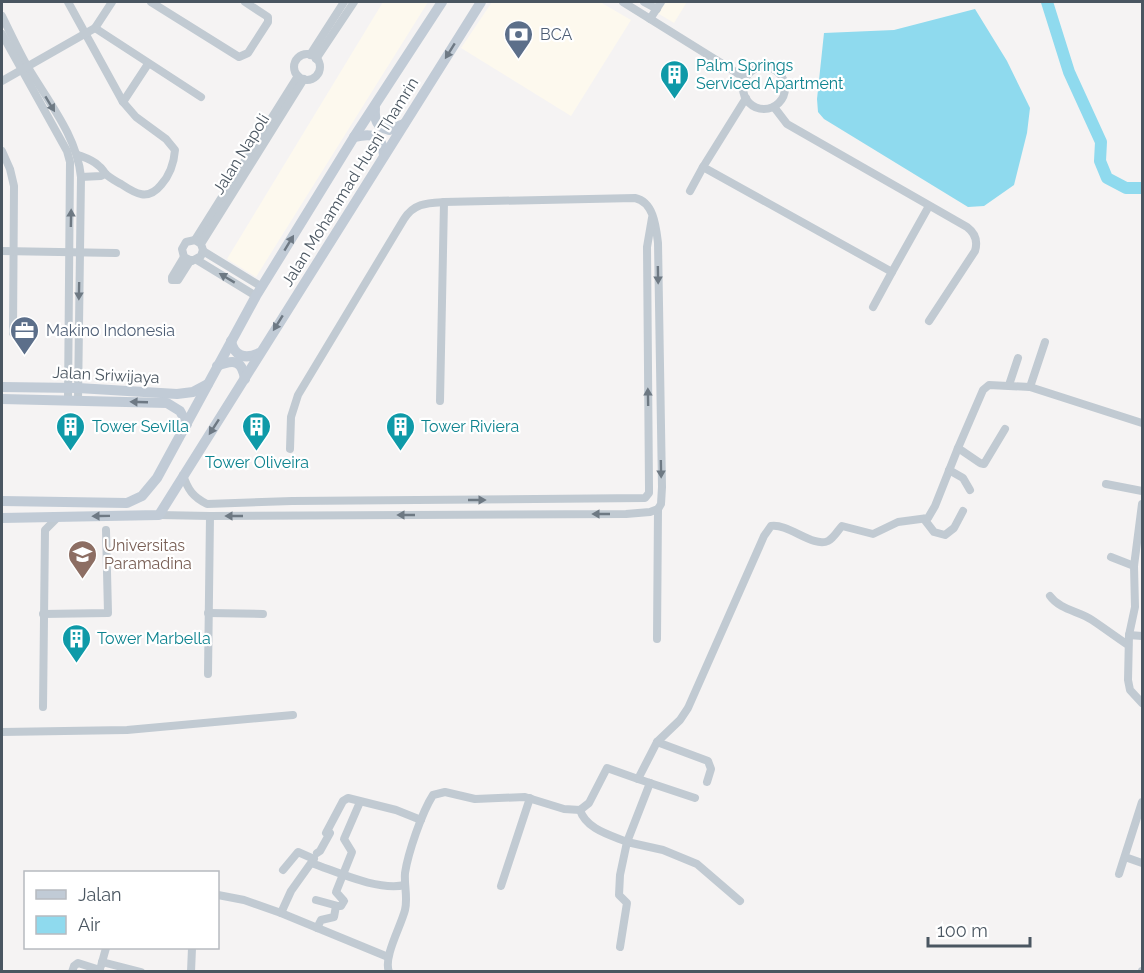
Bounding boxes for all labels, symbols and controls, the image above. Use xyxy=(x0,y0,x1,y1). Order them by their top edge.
bank icon: BCA xyxy=(503,18,535,60)
place label: BCA xyxy=(540,25,572,44)
one-way arrow xyxy=(445,43,456,59)
place label: Palm Springs Serviced Apartment xyxy=(696,56,844,93)
building icon: Palm Springs Serviced Apartment xyxy=(659,58,691,100)
street label: Jalan Mohammad Husni Thamrin xyxy=(278,74,422,290)
one-way arrow xyxy=(45,96,55,113)
street label: Jalan Napoli xyxy=(209,110,273,198)
one-way arrow xyxy=(66,208,75,227)
one-way arrow xyxy=(283,235,294,251)
one-way arrow xyxy=(653,265,663,284)
one-way arrow xyxy=(218,273,235,283)
one-way arrow xyxy=(74,281,84,300)
office icon: Makino Indonesia xyxy=(9,314,41,356)
one-way arrow xyxy=(273,314,284,331)
place label: Makino Indonesia xyxy=(46,321,175,340)
street label: Jalan Sriwijaya xyxy=(52,363,160,387)
one-way arrow xyxy=(643,387,653,406)
one-way arrow xyxy=(130,398,149,407)
building icon: Tower Sevilla xyxy=(55,410,87,452)
building icon: Tower Oliveira xyxy=(241,410,273,452)
building icon: Tower Riviera xyxy=(384,410,416,452)
place label: Tower Sevilla xyxy=(92,417,189,436)
place label: Tower Riviera xyxy=(421,417,519,436)
one-way arrow xyxy=(209,419,220,435)
place label: Tower Oliveira xyxy=(205,453,309,472)
one-way arrow xyxy=(657,460,666,479)
one-way arrow xyxy=(467,495,486,505)
one-way arrow xyxy=(591,509,610,519)
one-way arrow xyxy=(396,510,415,520)
one-way arrow xyxy=(224,511,243,521)
one-way arrow xyxy=(91,512,110,521)
place label: Universitas Paramadina xyxy=(104,536,192,573)
school or university icon: Universitas Paramadina xyxy=(67,538,99,580)
building icon: Tower Marbella xyxy=(60,622,92,664)
place label: Tower Marbella xyxy=(97,629,211,648)
legend xyxy=(24,871,219,949)
text: Jalan xyxy=(78,884,122,905)
scale bar xyxy=(928,910,1030,948)
text: Air xyxy=(78,914,101,935)
text: 100 m xyxy=(937,920,988,941)

